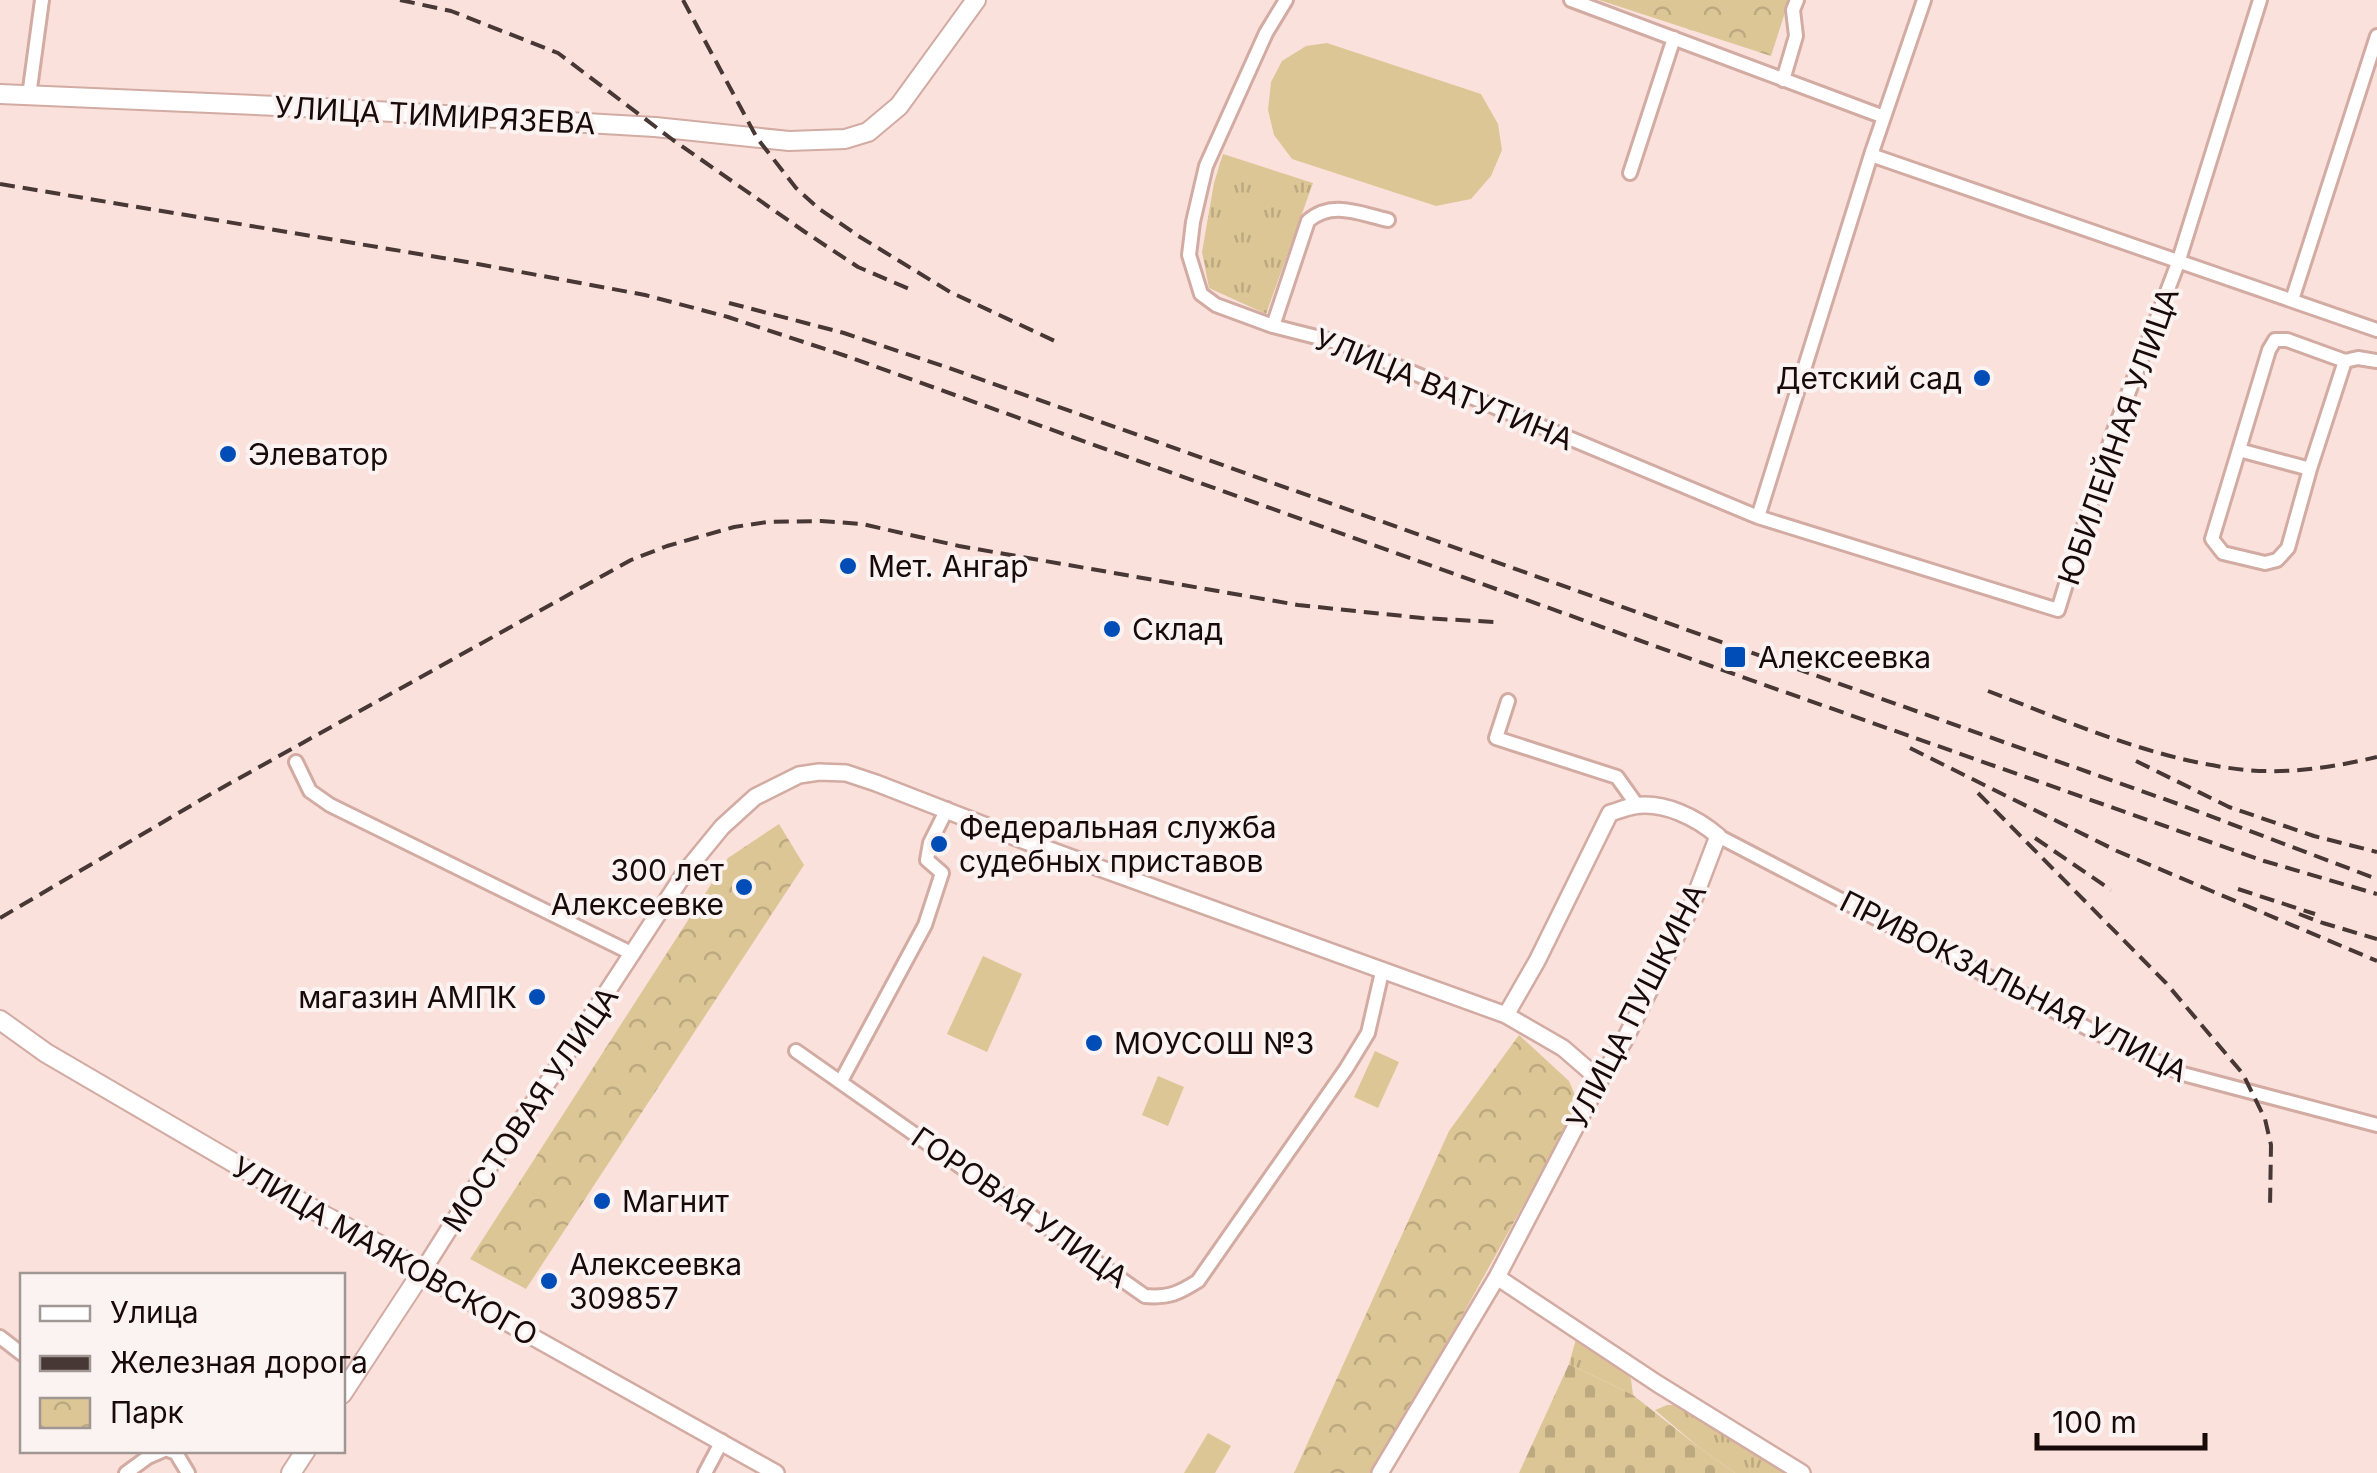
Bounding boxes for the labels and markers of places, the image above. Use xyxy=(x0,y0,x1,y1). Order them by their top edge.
place label: Детский сад xyxy=(1776,360,1962,396)
marker: Детский сад xyxy=(1971,367,1993,389)
place label: Элеватор xyxy=(248,436,388,472)
marker: Элеватор xyxy=(217,443,239,465)
place label: Мет. Ангар xyxy=(868,548,1029,584)
marker: Мет. Ангар xyxy=(837,555,859,577)
place label: Склад xyxy=(1132,611,1223,647)
marker: Склад xyxy=(1101,618,1123,640)
place label: Алексеевка xyxy=(1758,639,1931,675)
marker: Алексеевка xyxy=(1722,644,1748,670)
place label: Федеральная служба судебных приставов xyxy=(959,809,1277,879)
marker: Федеральная служба судебных приставов xyxy=(928,833,950,855)
place label: 300 лет Алексеевке xyxy=(551,852,724,922)
marker: 300 лет Алексеевке xyxy=(733,876,755,898)
place label: магазин АМПК xyxy=(298,979,517,1015)
marker: магазин АМПК xyxy=(526,986,548,1008)
place label: МОУСОШ №3 xyxy=(1114,1025,1314,1061)
marker: МОУСОШ №3 xyxy=(1083,1032,1105,1054)
place label: Магнит xyxy=(622,1183,729,1219)
marker: Магнит xyxy=(591,1190,613,1212)
place label: Алексеевка 309857 xyxy=(569,1246,742,1316)
marker: Алексеевка 309857 xyxy=(538,1270,560,1292)

